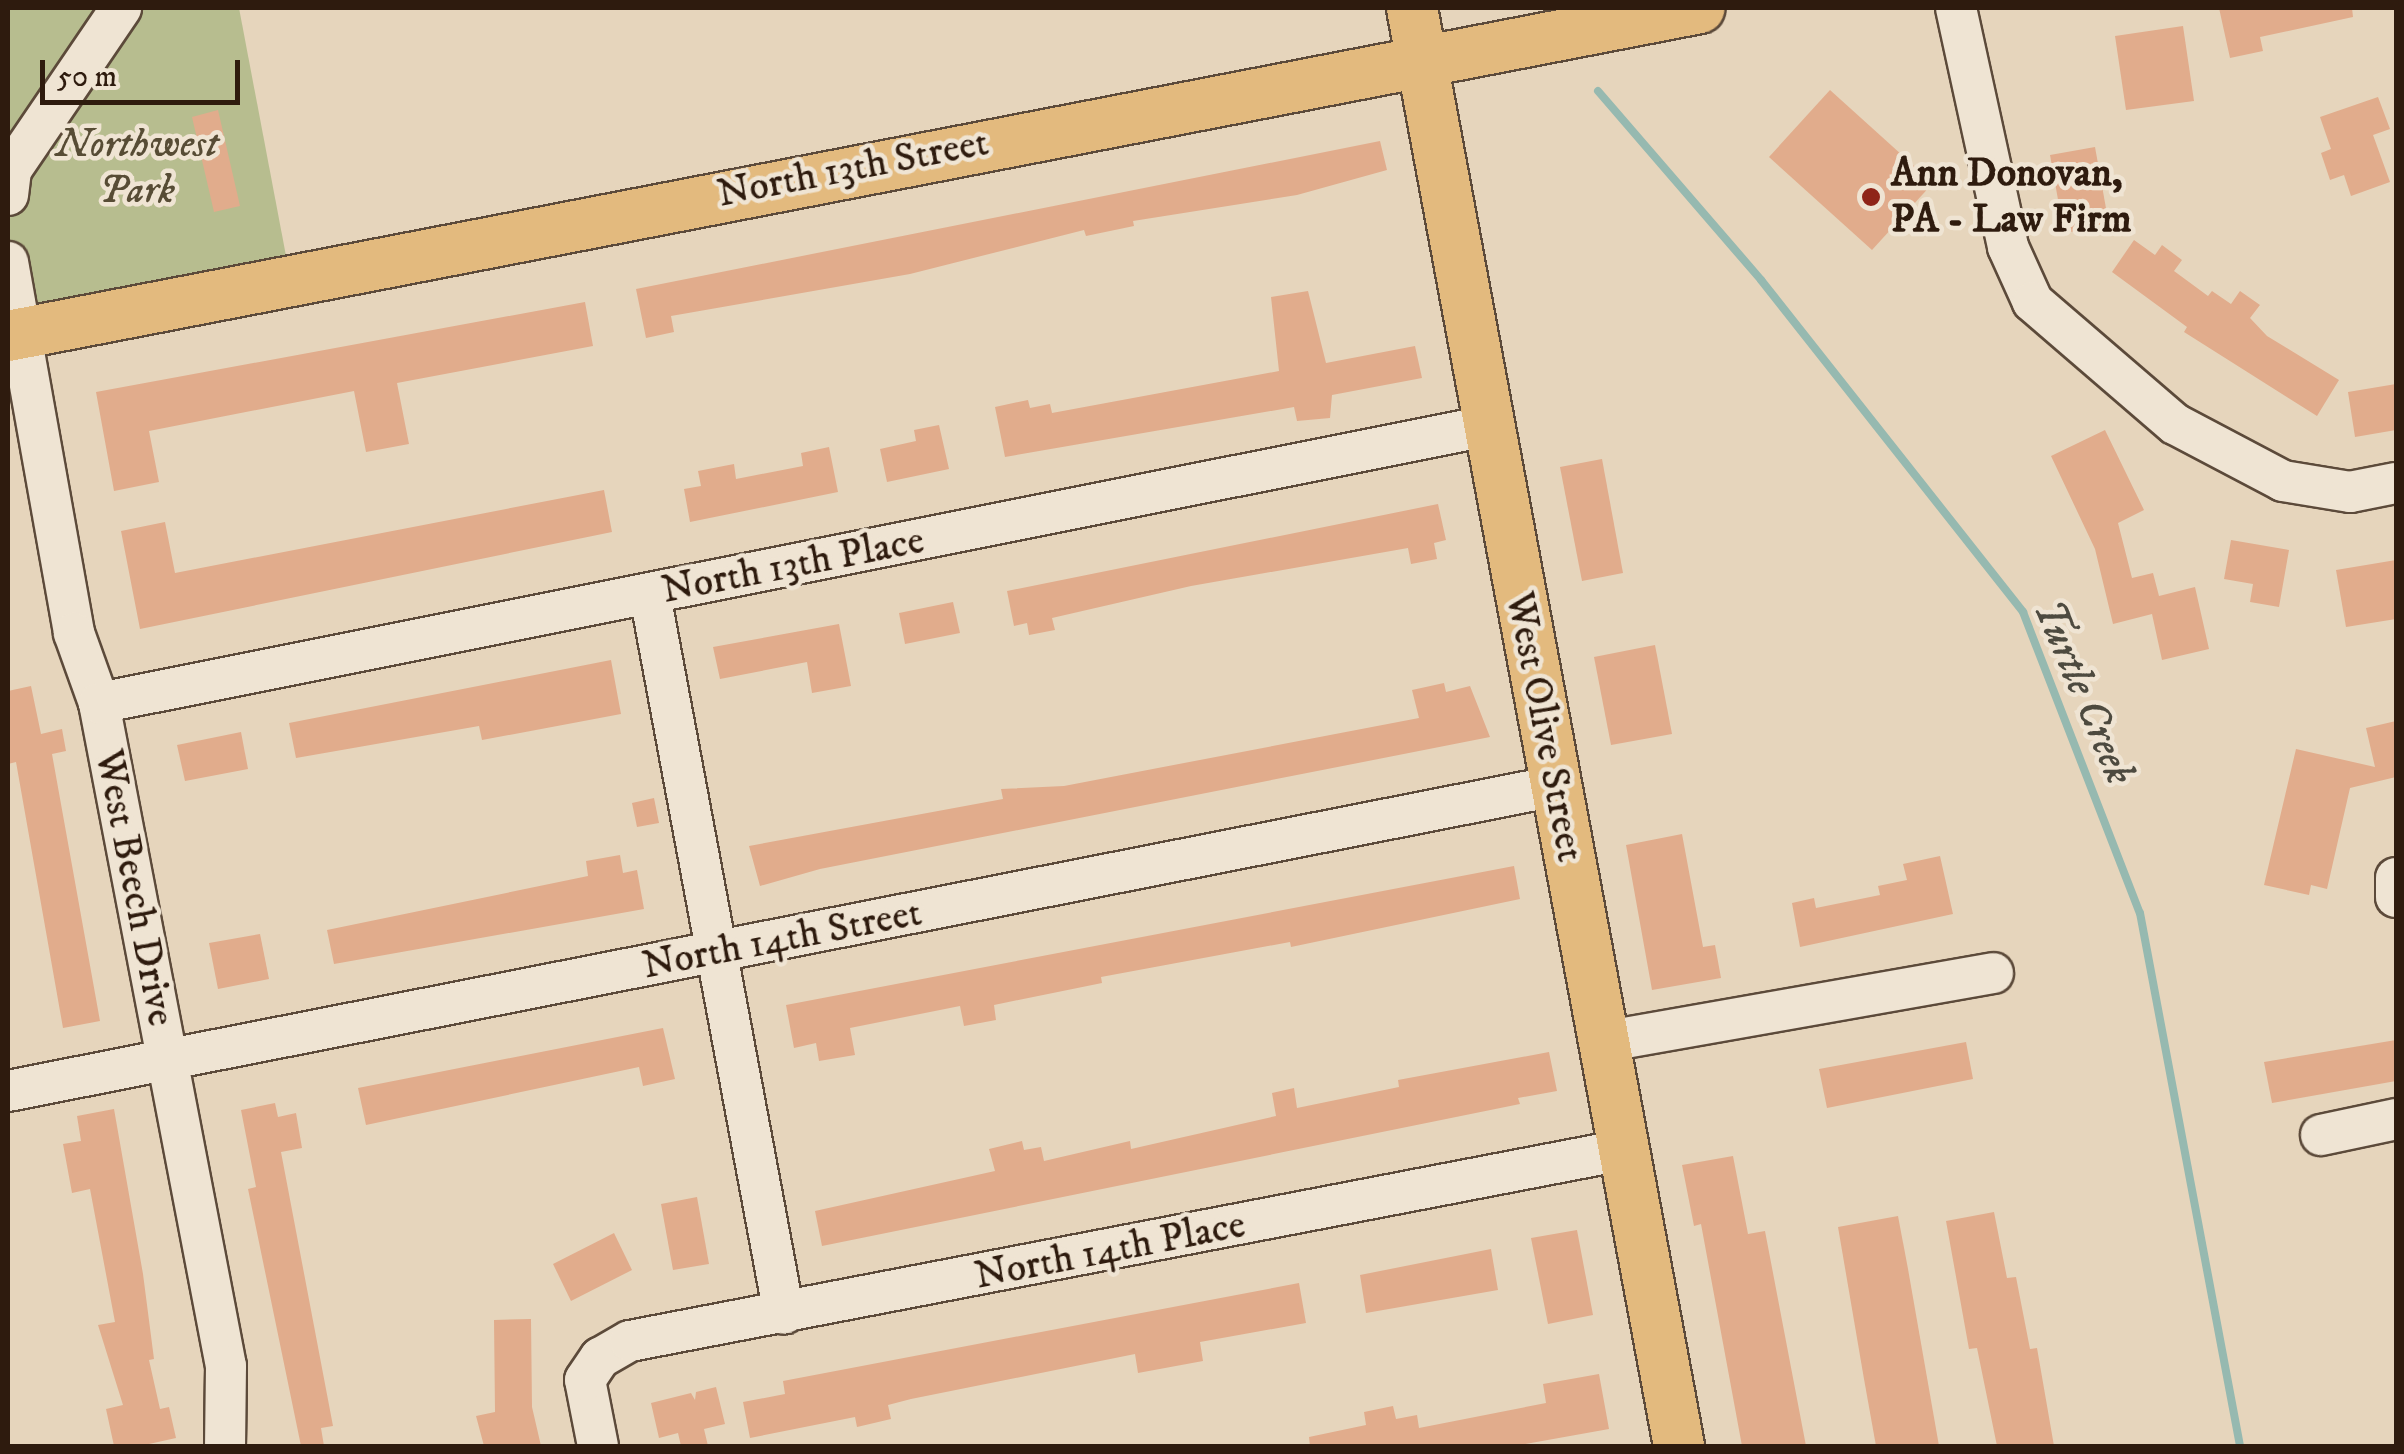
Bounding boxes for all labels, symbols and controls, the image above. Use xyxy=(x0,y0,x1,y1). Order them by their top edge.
scale bar xyxy=(45,40,245,102)
text: 50 m xyxy=(57,59,117,96)
street label: North 13th Street xyxy=(713,119,993,219)
park label: Northwest Park xyxy=(56,121,218,215)
place label: Ann Donovan, PA - Law Firm xyxy=(1891,150,2132,244)
marker: Ann Donovan, PA - Law Firm xyxy=(1860,186,1882,208)
street label: North 13th Place xyxy=(658,517,928,615)
street label: West Olive Street xyxy=(1494,588,1594,866)
water label: Turtle Creek xyxy=(2022,592,2144,792)
street label: West Beech Drive xyxy=(84,746,184,1030)
street label: North 14th Street xyxy=(638,889,926,991)
street label: North 14th Place xyxy=(971,1201,1249,1301)

